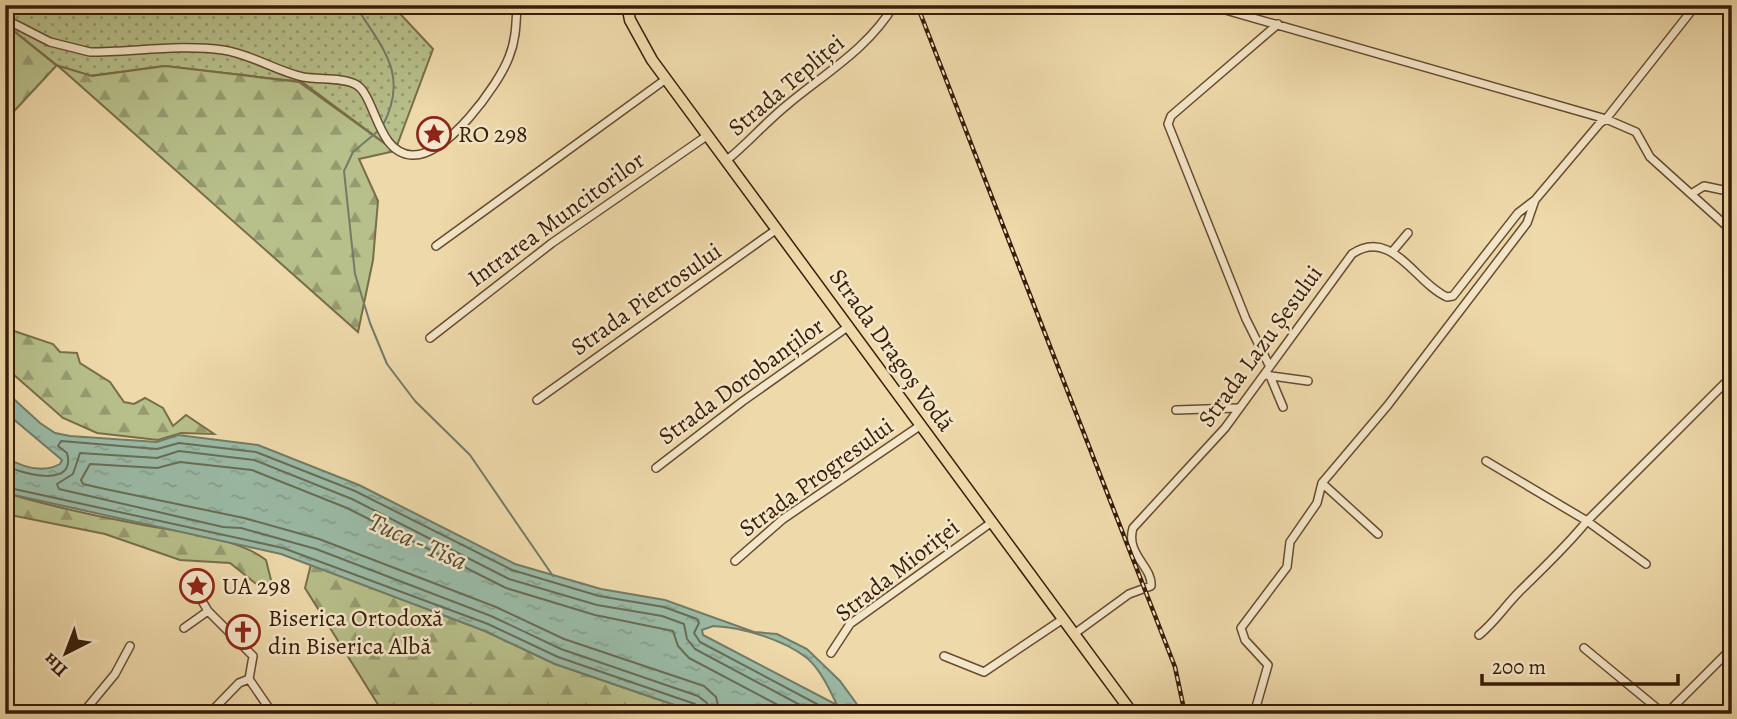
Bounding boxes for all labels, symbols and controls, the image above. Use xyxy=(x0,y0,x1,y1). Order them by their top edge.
street label: Strada Tepliței xyxy=(721,27,851,143)
place icon: RO 298 xyxy=(415,115,453,153)
place label: RO 298 xyxy=(458,118,528,150)
street label: Intrarea Muncitorilor xyxy=(461,144,651,294)
street label: Strada Pietrosului xyxy=(564,235,728,363)
street label: Strada Lazu Șesului xyxy=(1190,259,1330,433)
street label: Strada Dragoș Vodă xyxy=(822,262,962,438)
street label: Strada Dorobanților xyxy=(652,310,830,452)
street label: Strada Progresului xyxy=(732,410,900,544)
water label: Тиса - Tisa xyxy=(363,504,472,579)
street label: Strada Mioriței xyxy=(828,511,966,629)
place icon: UA 298 xyxy=(178,567,216,605)
place label: UA 298 xyxy=(222,570,291,602)
place label: Biserica Ortodoxă din Biserica Albă xyxy=(268,602,444,662)
church icon: Biserica Ortodoxă din Biserica Albă xyxy=(224,613,262,651)
north arrow xyxy=(32,618,102,688)
scale bar xyxy=(1482,642,1678,686)
text: Пн xyxy=(37,647,73,683)
text: 200 m xyxy=(1492,653,1546,681)

